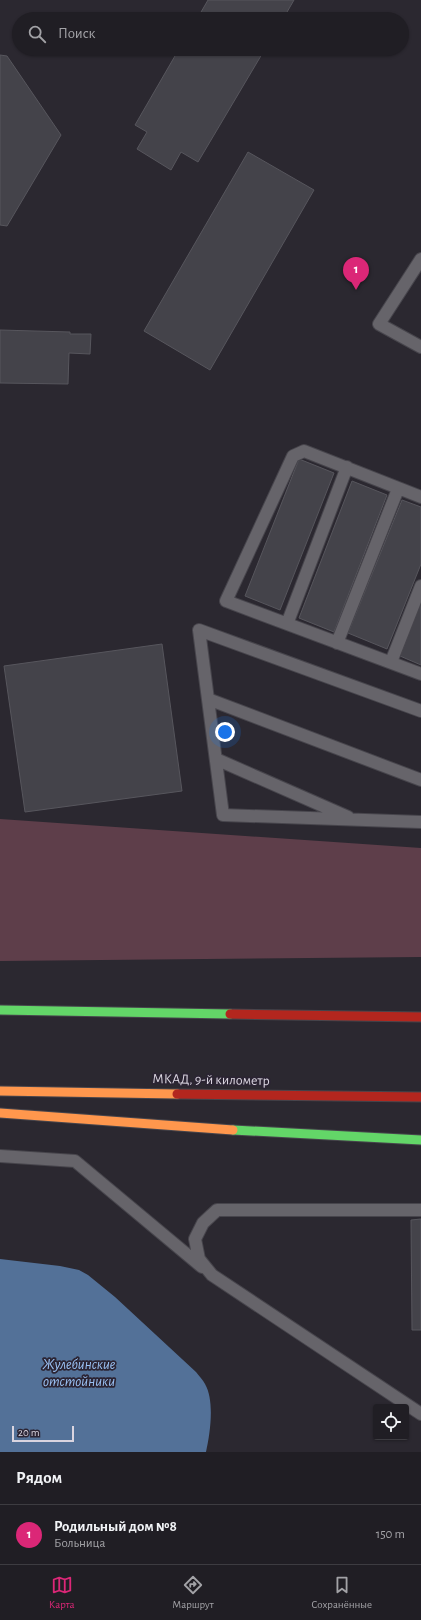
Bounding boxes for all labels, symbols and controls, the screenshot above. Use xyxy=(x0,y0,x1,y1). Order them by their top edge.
search box xyxy=(12,12,409,56)
icon: search xyxy=(26,23,48,45)
text: Поиск xyxy=(58,26,96,41)
pin: 1 xyxy=(343,257,369,290)
your location xyxy=(215,722,235,742)
street label: МКАД, 9-й километр xyxy=(152,1072,270,1088)
water label: Жулебинские отстойники xyxy=(43,1357,116,1389)
map controls xyxy=(373,1404,409,1440)
button: locate xyxy=(373,1404,409,1440)
scale bar xyxy=(12,1424,74,1443)
text: 20 m xyxy=(18,1427,39,1438)
text: Рядом xyxy=(16,1469,62,1486)
text: Родильный дом №8 xyxy=(54,1519,177,1534)
text: 1 xyxy=(27,1528,31,1541)
text: 150 m xyxy=(376,1528,405,1541)
text: Больница xyxy=(54,1537,106,1550)
tab: Карта xyxy=(49,1574,75,1611)
tab: Маршрут xyxy=(172,1574,214,1611)
tab: Сохранённые xyxy=(311,1574,372,1611)

